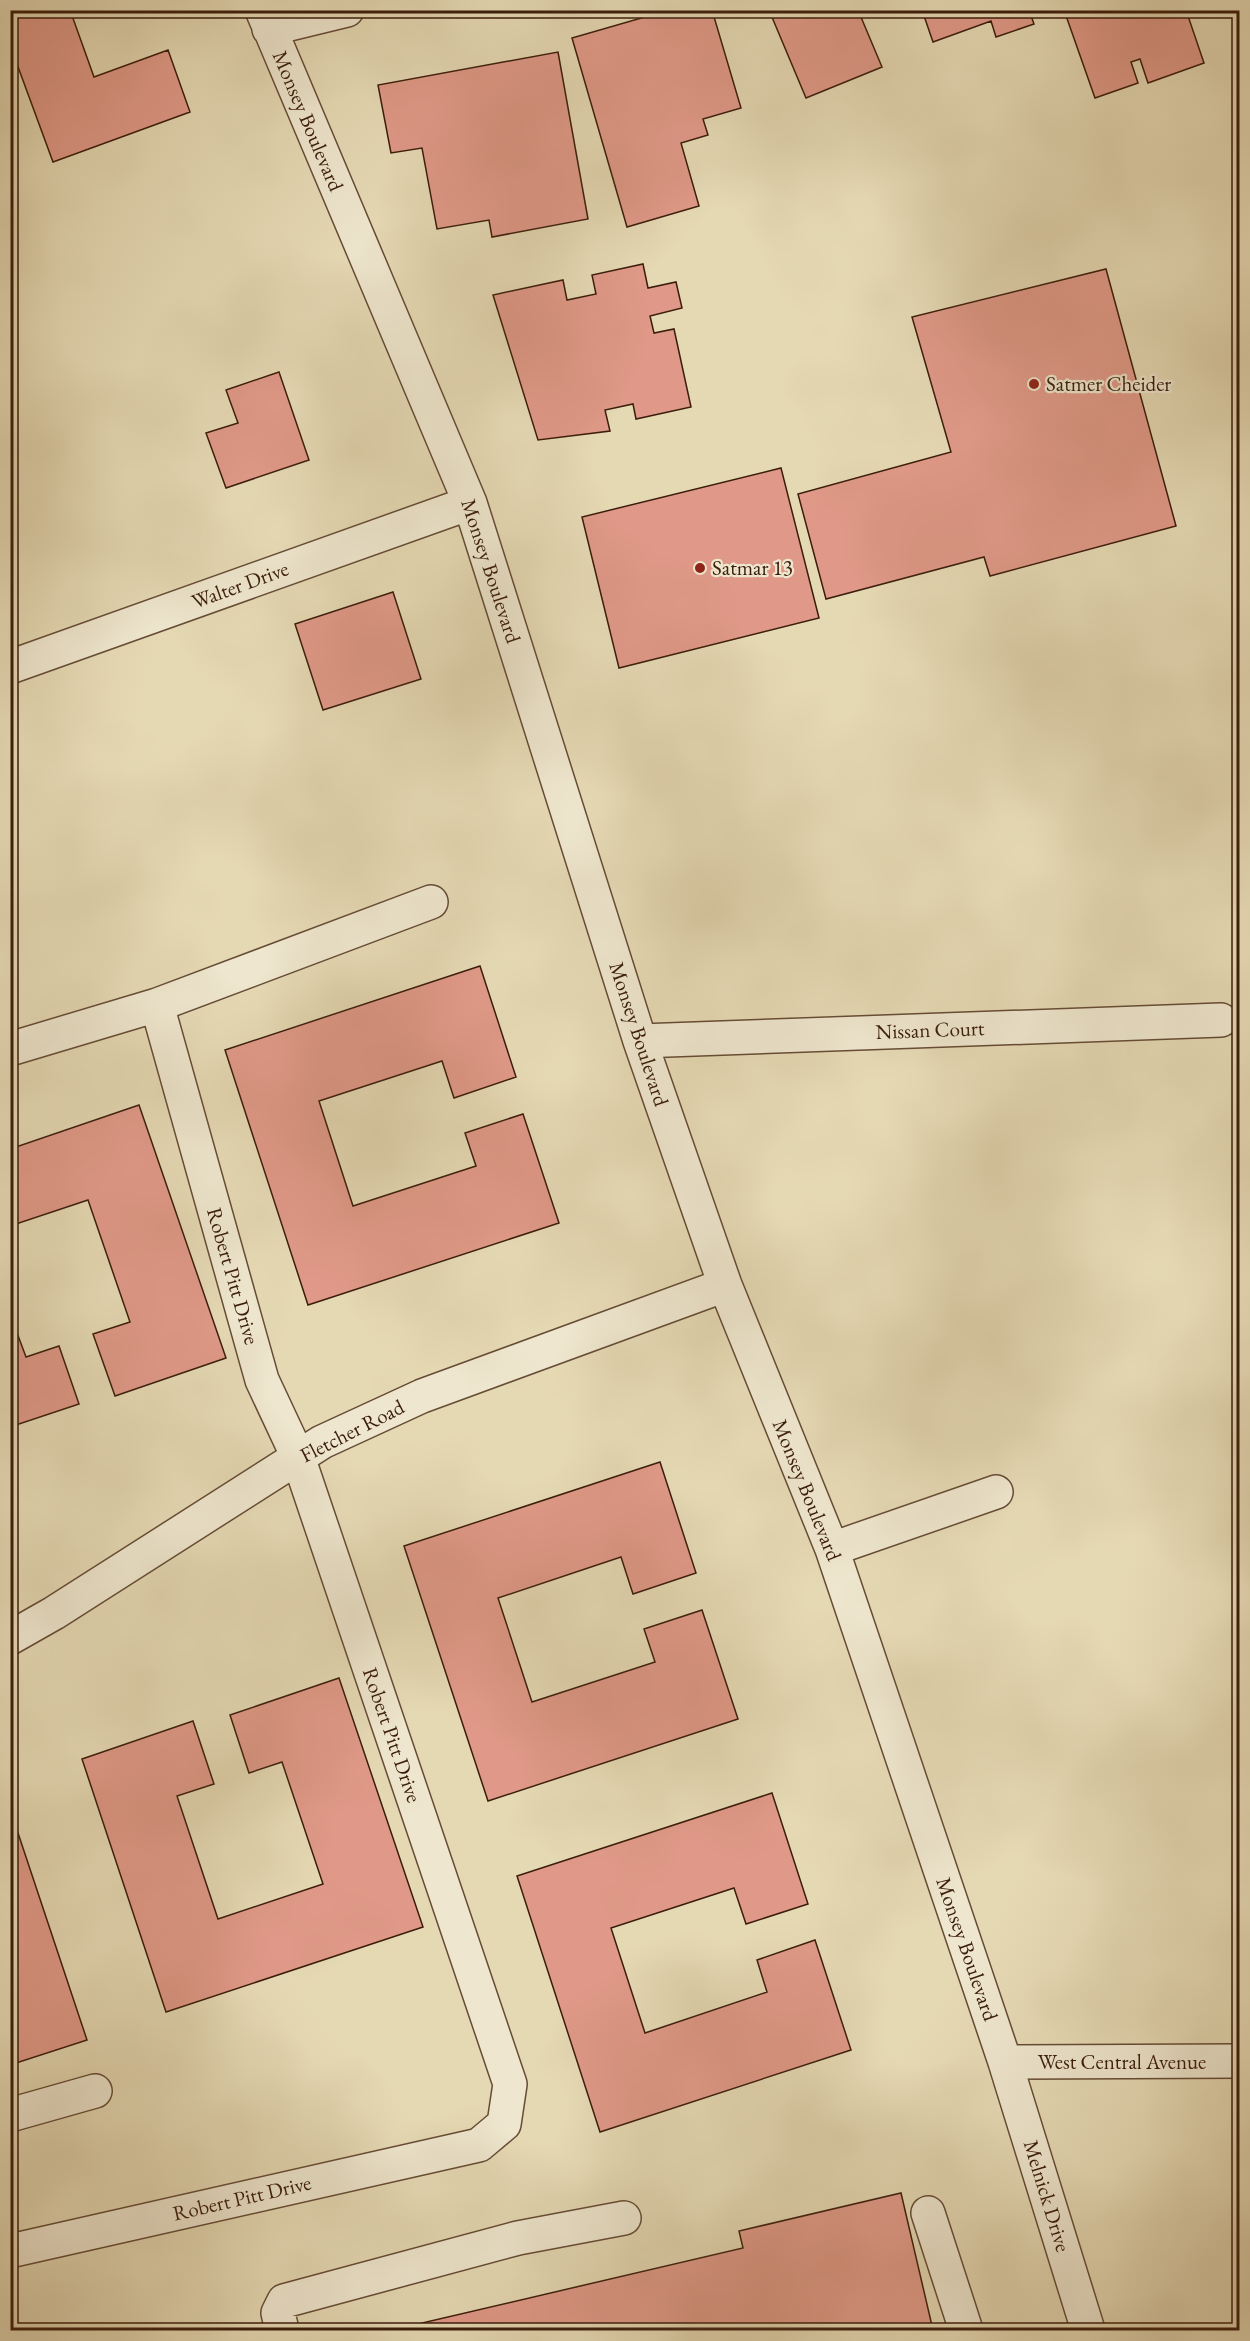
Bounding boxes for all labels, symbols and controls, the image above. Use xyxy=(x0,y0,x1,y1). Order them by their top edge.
street label: Monsey Boulevard xyxy=(267,46,350,196)
place label: Satmer Cheider xyxy=(1046,370,1171,397)
marker: Satmer Cheider xyxy=(1027,377,1041,391)
street label: Monsey Boulevard xyxy=(455,495,528,647)
place label: Satmar 13 xyxy=(712,554,793,581)
street label: Walter Drive xyxy=(188,555,292,615)
marker: Satmar 13 xyxy=(693,561,707,575)
street label: Monsey Boulevard xyxy=(603,958,676,1110)
street label: Nissan Court xyxy=(875,1014,985,1045)
street label: Robert Pitt Drive xyxy=(201,1204,266,1347)
street label: Fletcher Road xyxy=(295,1393,409,1468)
street label: Monsey Boulevard xyxy=(767,1415,848,1565)
street label: Robert Pitt Drive xyxy=(357,1664,428,1806)
street label: Monsey Boulevard xyxy=(930,1873,1005,2025)
street label: West Central Avenue xyxy=(1038,2048,1206,2075)
street label: Melnick Drive xyxy=(1018,2137,1077,2255)
street label: Robert Pitt Drive xyxy=(170,2168,314,2227)

